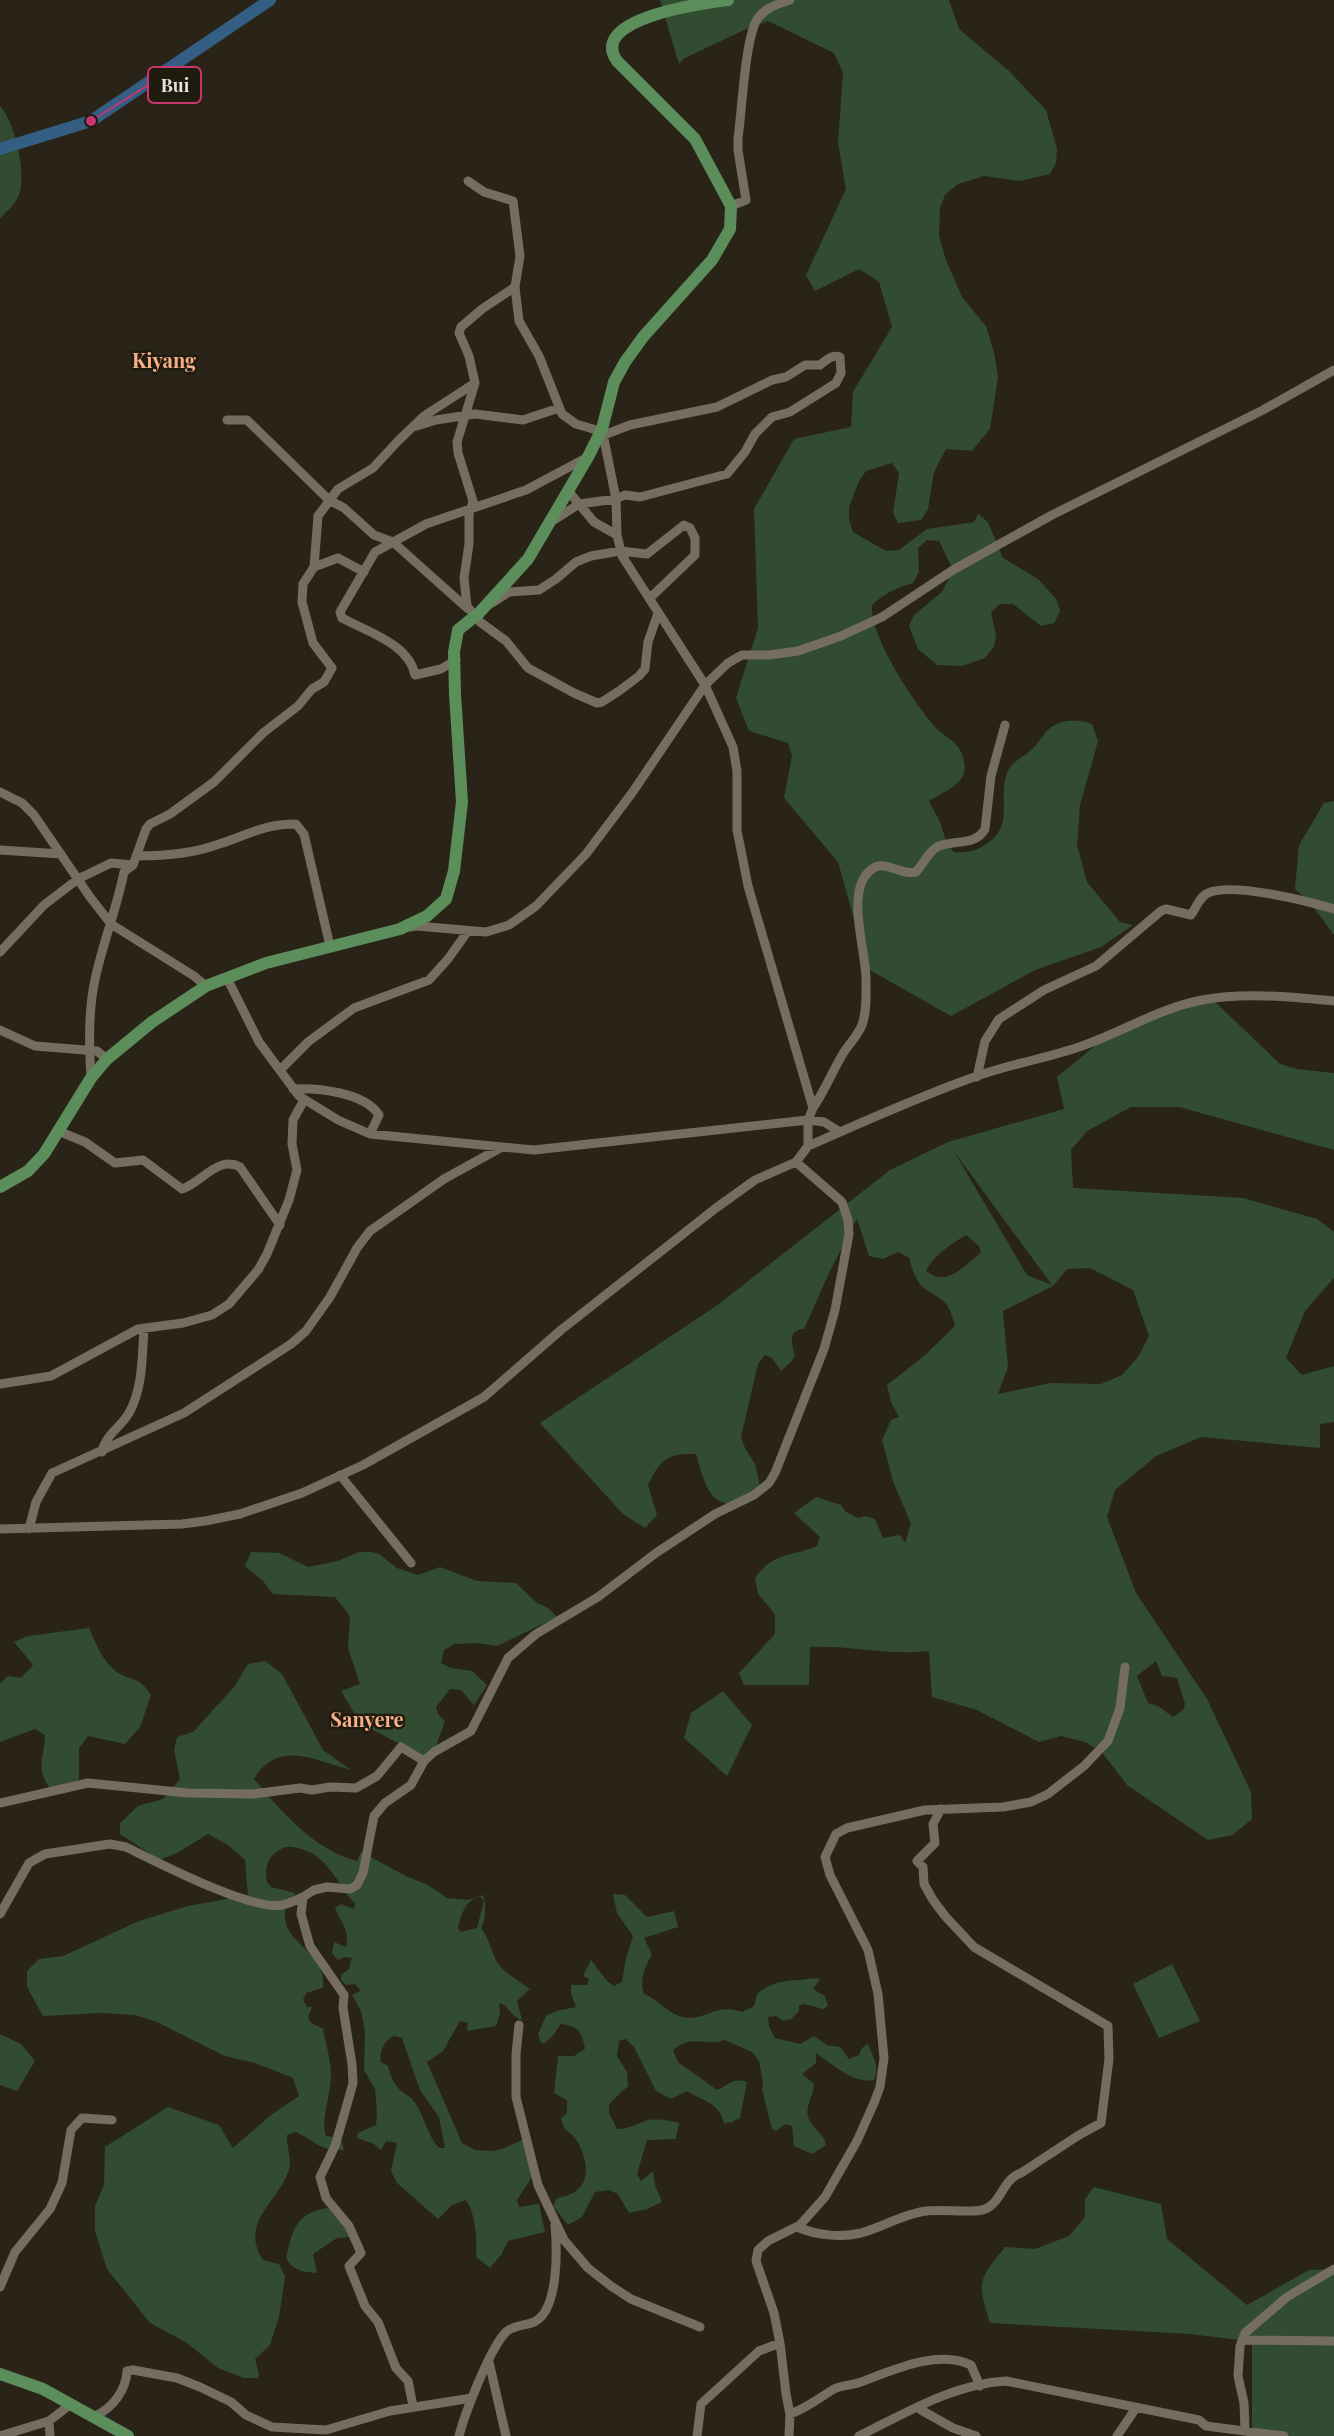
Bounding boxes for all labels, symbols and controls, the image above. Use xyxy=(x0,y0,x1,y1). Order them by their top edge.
callout: Bui xyxy=(148,67,201,103)
text: Bui xyxy=(161,73,190,97)
district label: Kiyang xyxy=(132,346,196,373)
district label: Sanyere xyxy=(330,1705,404,1732)

